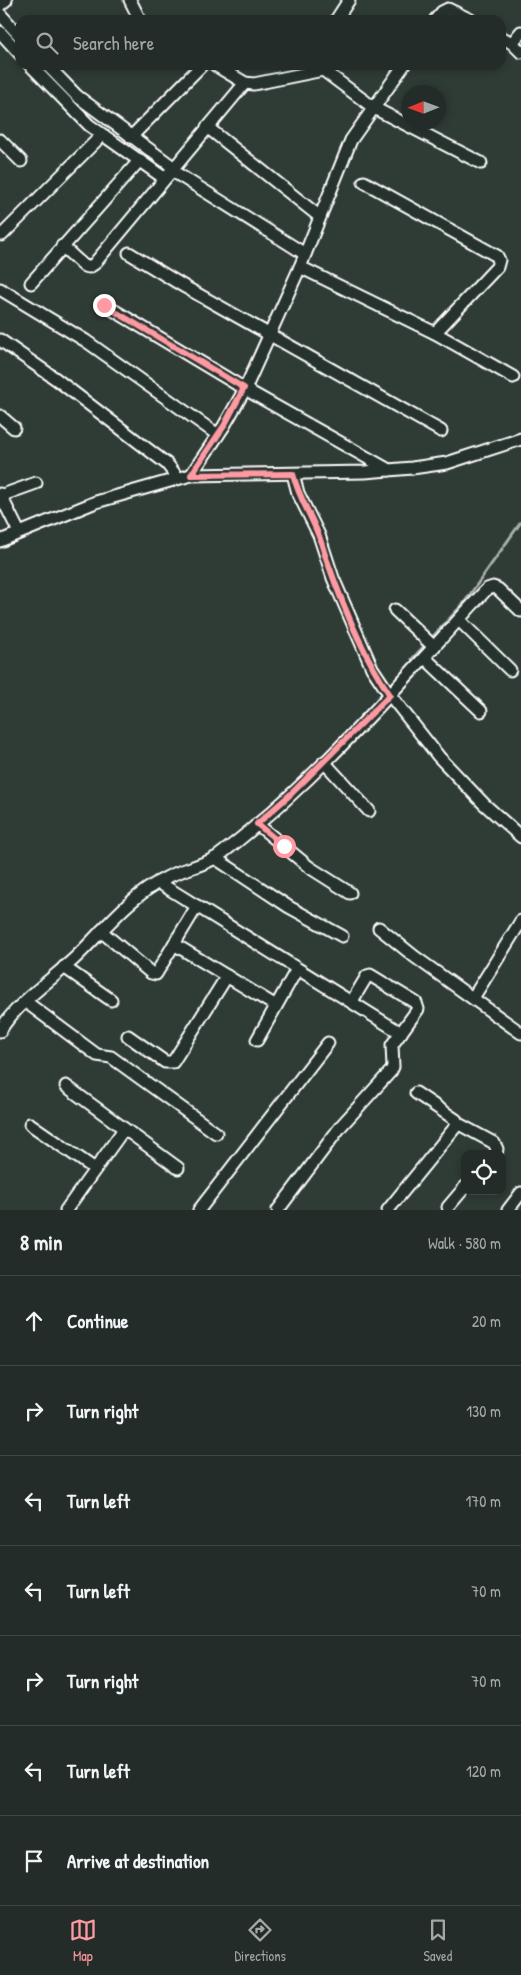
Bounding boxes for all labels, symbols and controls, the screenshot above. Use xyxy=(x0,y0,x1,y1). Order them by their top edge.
search box xyxy=(15,15,506,70)
icon: search xyxy=(33,29,61,57)
text: Search here xyxy=(73,30,154,56)
north arrow xyxy=(401,85,446,130)
route end xyxy=(93,294,116,317)
route start xyxy=(273,835,296,858)
map controls xyxy=(461,1150,506,1195)
button: locate xyxy=(461,1150,506,1195)
text: 8 min xyxy=(20,1228,62,1257)
text: Walk · 580 m xyxy=(428,1232,501,1254)
icon: ahead xyxy=(20,1307,48,1335)
text: Continue xyxy=(67,1308,128,1334)
text: 20 m xyxy=(472,1310,501,1332)
icon: right xyxy=(20,1397,48,1425)
text: Turn right xyxy=(67,1398,138,1424)
text: 130 m xyxy=(466,1400,501,1422)
icon: left xyxy=(20,1487,48,1515)
text: Turn left xyxy=(67,1488,130,1514)
text: 170 m xyxy=(466,1490,501,1512)
icon: left xyxy=(20,1577,48,1605)
text: Turn left xyxy=(67,1578,130,1604)
text: 70 m xyxy=(471,1580,501,1602)
icon: right xyxy=(20,1667,48,1695)
text: Turn right xyxy=(67,1668,138,1694)
text: 70 m xyxy=(471,1670,501,1692)
icon: left xyxy=(20,1757,48,1785)
text: Turn left xyxy=(67,1758,130,1784)
text: 120 m xyxy=(466,1760,501,1782)
icon: arrive xyxy=(20,1847,48,1875)
text: Arrive at destination xyxy=(67,1848,209,1874)
tab: Map xyxy=(69,1916,97,1965)
tab: Directions xyxy=(234,1916,286,1965)
tab: Saved xyxy=(424,1916,452,1965)

